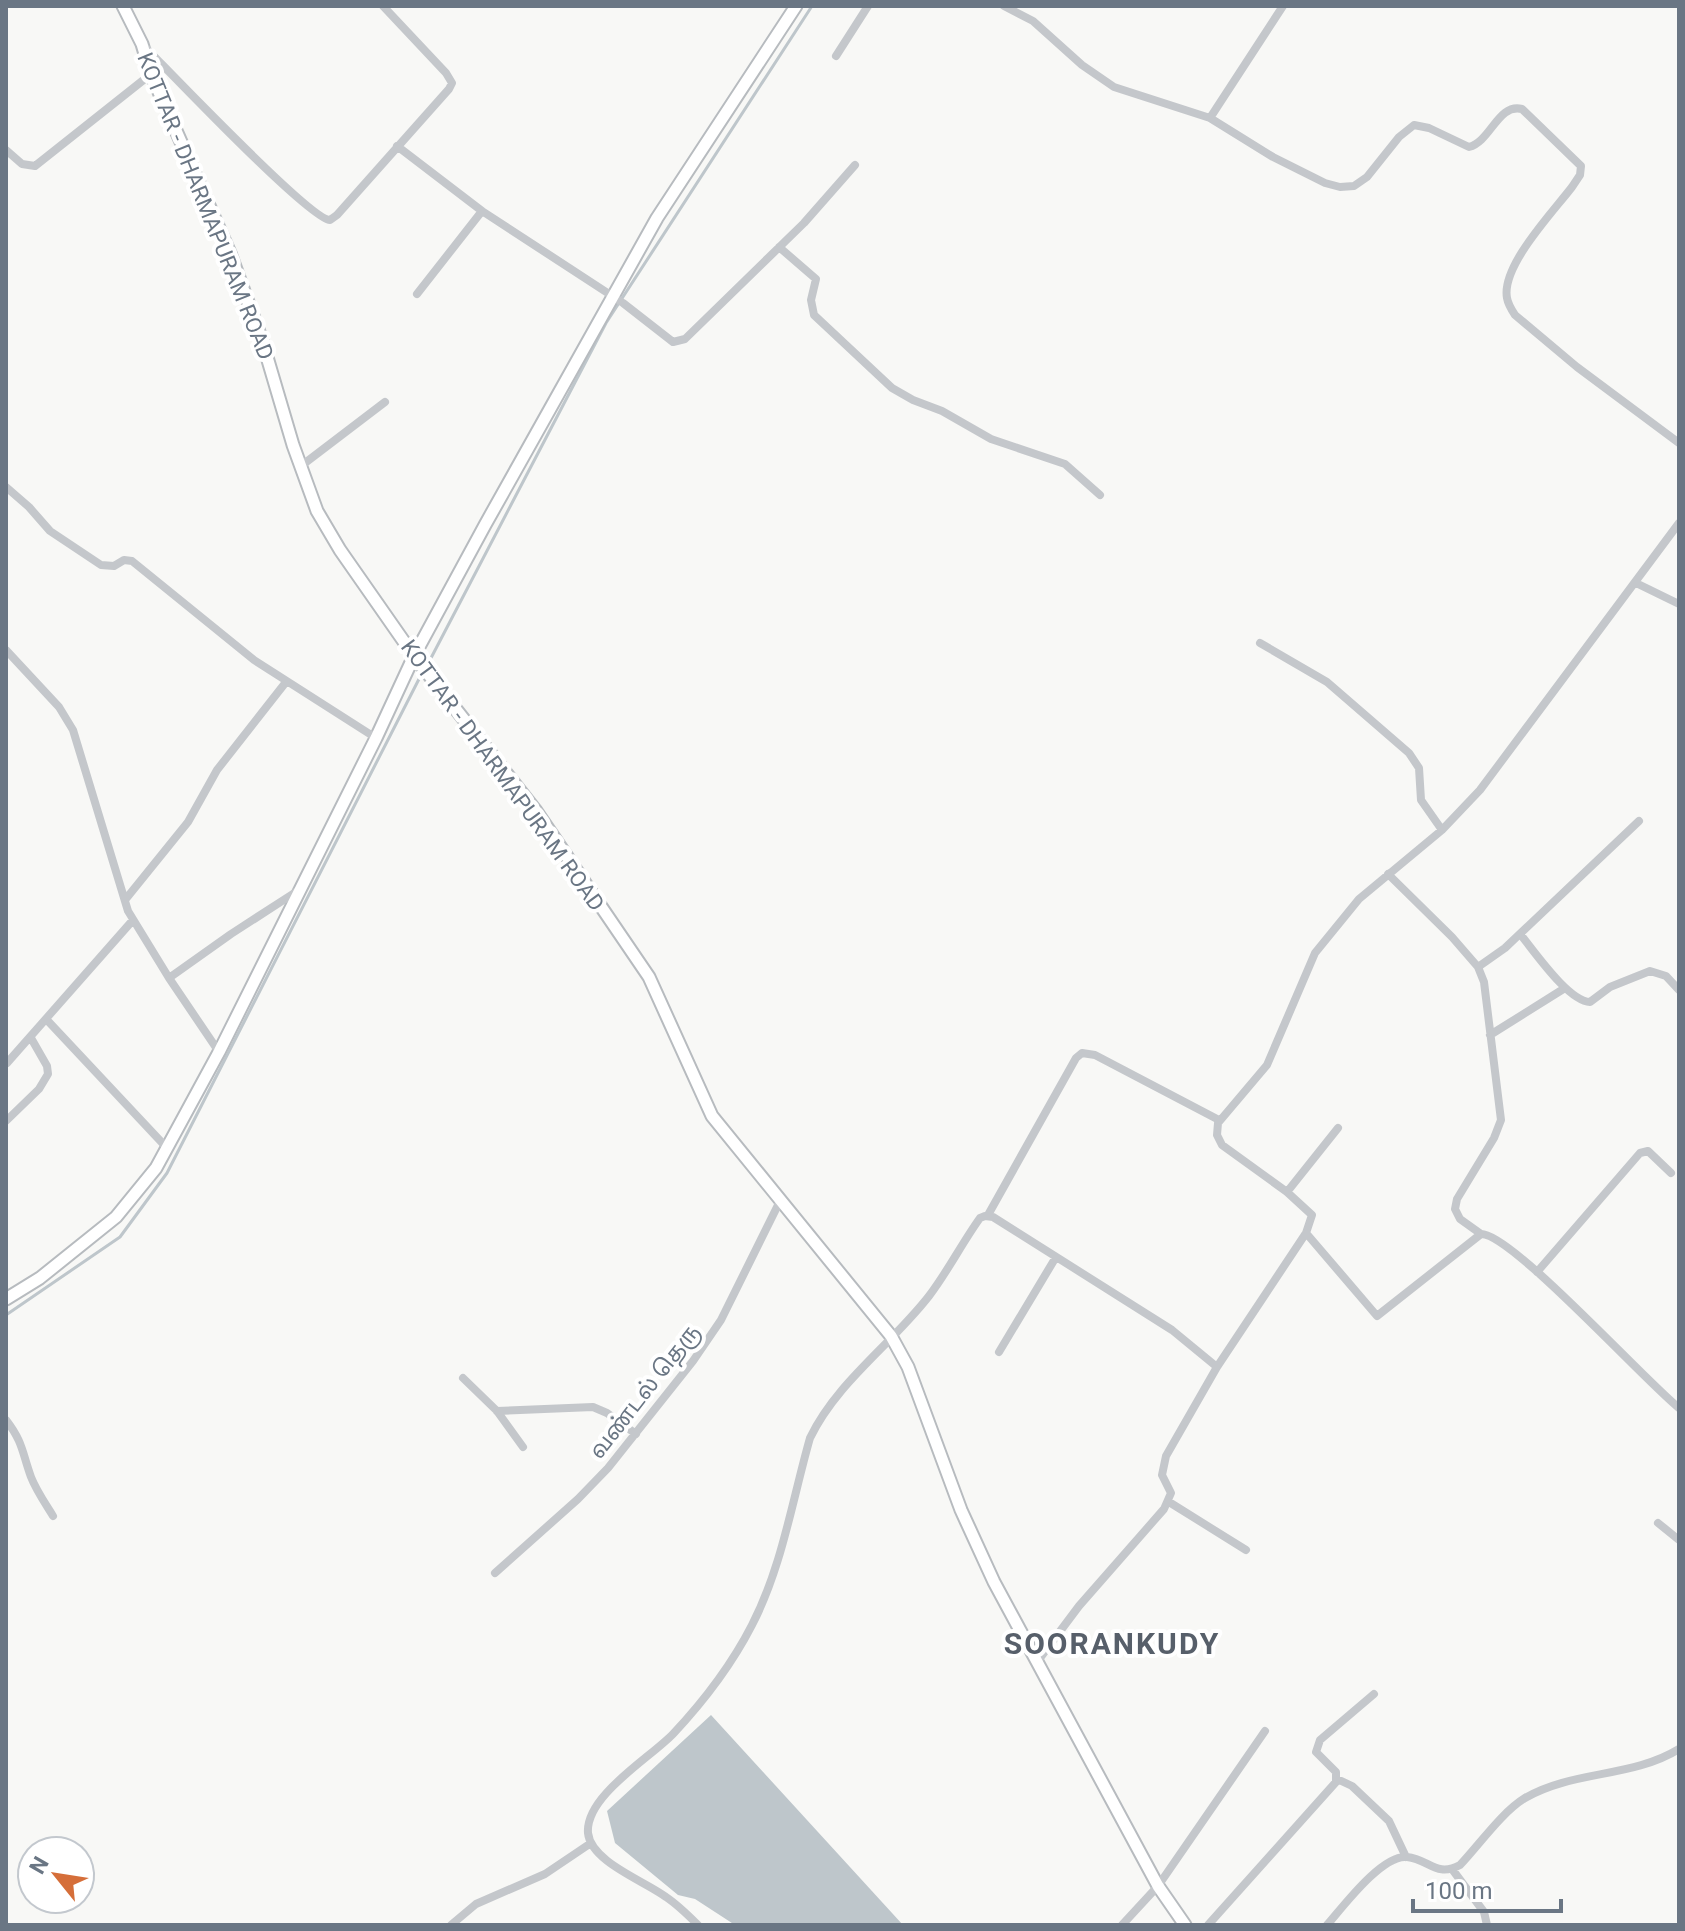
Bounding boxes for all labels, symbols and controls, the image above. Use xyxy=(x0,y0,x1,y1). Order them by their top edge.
street label: KOTTAR - DHARMAPURAM ROAD xyxy=(132,49,279,363)
street label: KOTTAR - DHARMAPURAM ROAD xyxy=(396,635,609,916)
street label: வண்டல் தெரு xyxy=(584,1319,706,1465)
district label: SOORANKUDY xyxy=(1004,1626,1220,1661)
north arrow xyxy=(16,1835,96,1915)
text: N xyxy=(24,1852,54,1878)
scale bar xyxy=(1413,1863,1561,1913)
text: 100 m xyxy=(1425,1877,1492,1905)

